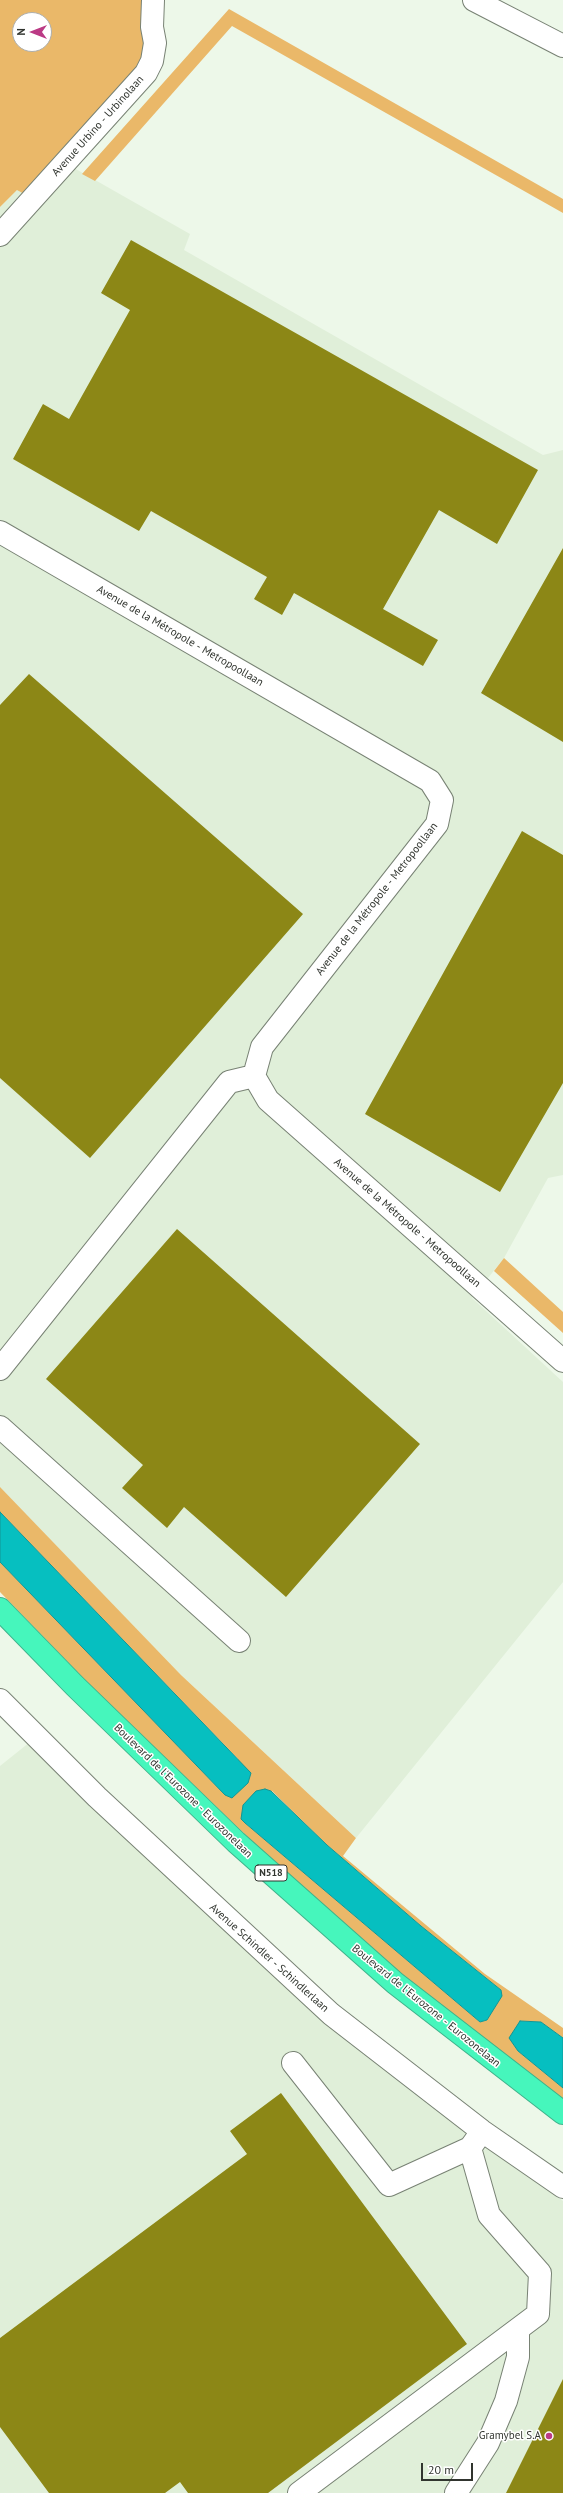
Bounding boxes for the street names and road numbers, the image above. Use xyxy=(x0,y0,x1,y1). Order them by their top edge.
street label: Avenue Urbino - Urbinolaan xyxy=(49,73,147,179)
street label: Avenue de la Métropole - Metropoollaan xyxy=(94,583,266,689)
street label: Avenue de la Métropole - Metropoollaan xyxy=(313,820,441,978)
street label: Avenue de la Métropole - Metropoollaan xyxy=(331,1156,483,1290)
street label: Boulevard de l'Eurozone - Eurozonelaan xyxy=(111,1721,255,1861)
road number: N518 xyxy=(255,1865,287,1881)
street label: Avenue Schindler - Schindlerlaan xyxy=(207,1901,331,2015)
street label: Boulevard de l'Eurozone - Eurozonelaan xyxy=(349,1942,503,2070)

